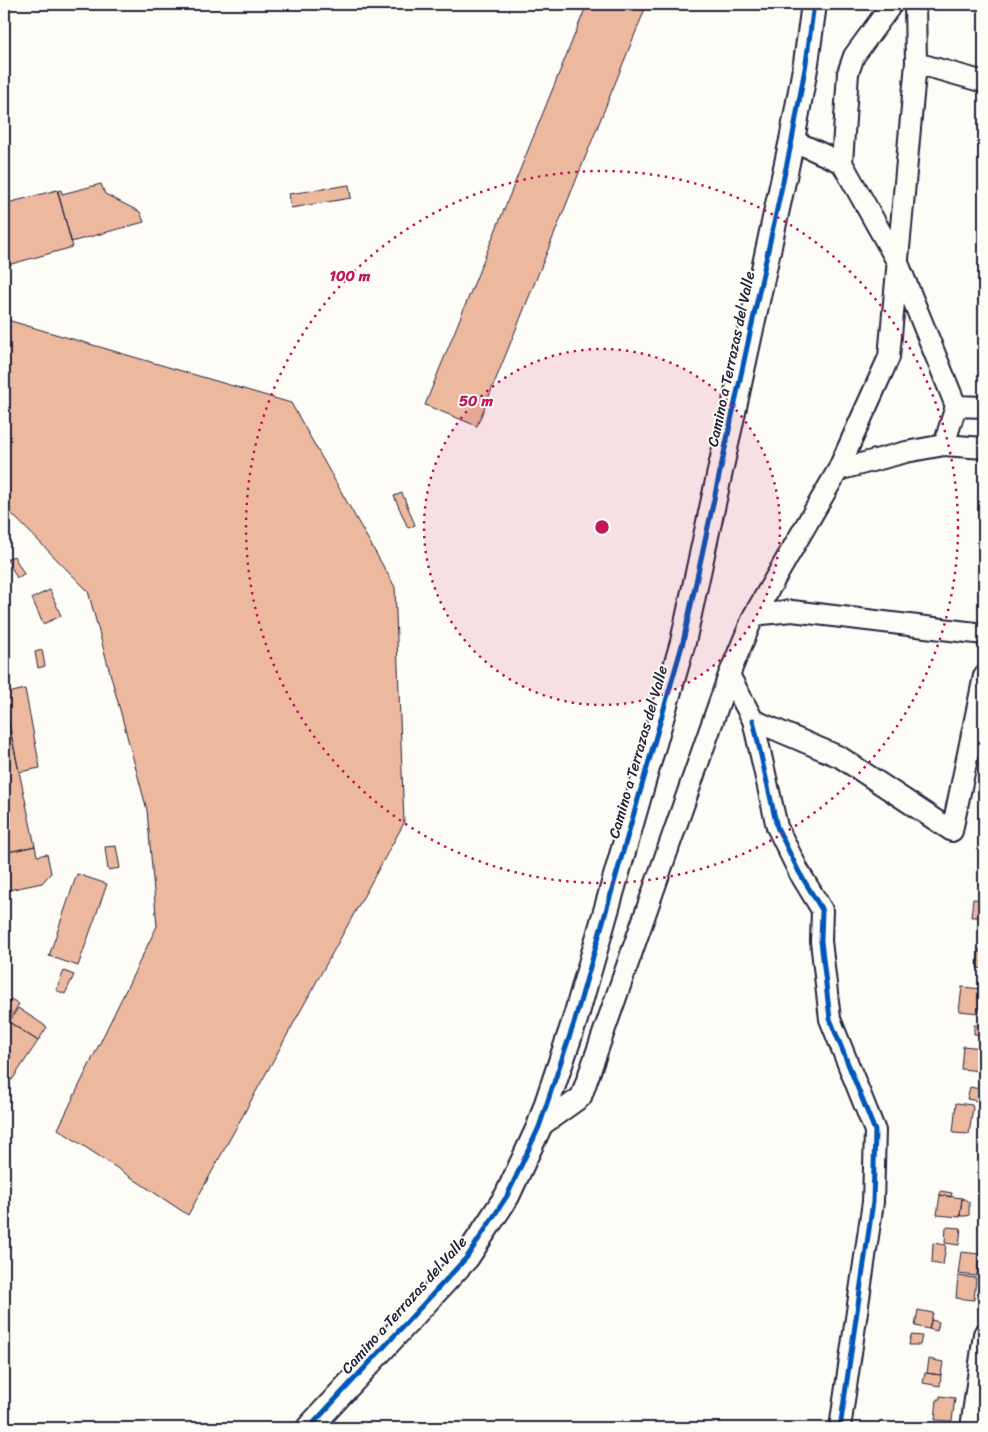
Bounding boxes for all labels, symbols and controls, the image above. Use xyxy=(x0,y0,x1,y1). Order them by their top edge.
text: 100 m xyxy=(330,263,371,289)
street label: Camino a Terrazas del Valle xyxy=(700,269,762,449)
text: 50 m xyxy=(459,388,494,414)
centre of rings xyxy=(593,518,611,536)
street label: Camino a Terrazas del Valle xyxy=(601,662,675,842)
street label: Camino a Terrazas del Valle xyxy=(335,1230,474,1380)

